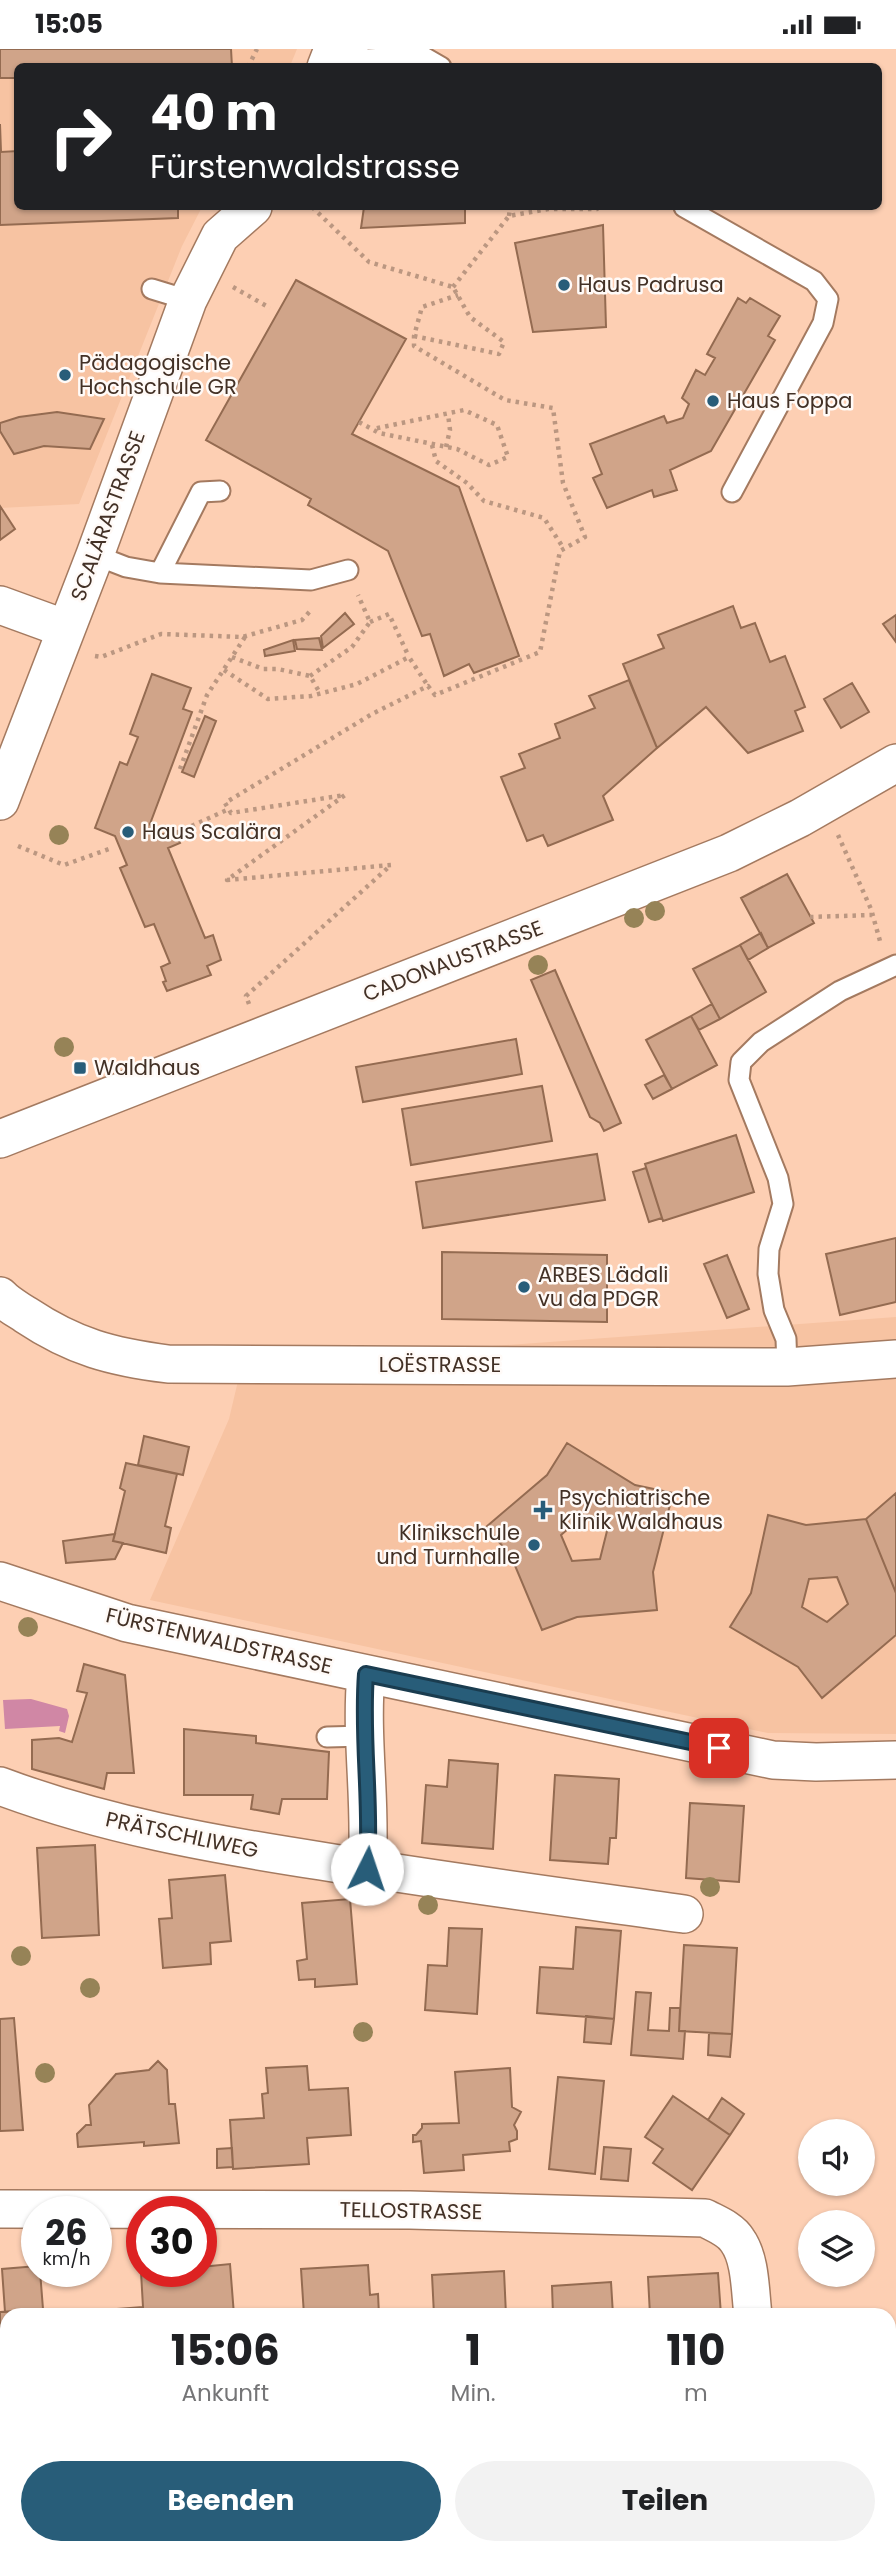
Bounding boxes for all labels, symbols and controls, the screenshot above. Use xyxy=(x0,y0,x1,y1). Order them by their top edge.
text: 15:05 xyxy=(35,6,103,42)
text: 40 m xyxy=(150,79,277,147)
icon: right xyxy=(35,91,126,182)
text: Fürstenwaldstrasse xyxy=(150,144,460,189)
place label: Haus Padrusa xyxy=(578,270,724,299)
marker: Haus Padrusa xyxy=(556,277,572,293)
place label: Pädagogische Hochschule GR xyxy=(79,348,237,401)
marker: Pädagogische Hochschule GR xyxy=(57,367,73,383)
place label: Haus Foppa xyxy=(727,386,852,415)
marker: Haus Foppa xyxy=(705,393,721,409)
street label: SCALÄRASTRASSE xyxy=(63,427,152,605)
place label: Haus Scalära xyxy=(142,817,281,846)
marker: Haus Scalära xyxy=(120,824,136,840)
street label: CADONAUSTRASSE xyxy=(359,913,547,1008)
place label: Waldhaus xyxy=(94,1053,200,1082)
marker: Waldhaus xyxy=(72,1060,88,1076)
place label: ARBES Lädali vu da PDGR xyxy=(538,1260,669,1313)
marker: ARBES Lädali vu da PDGR xyxy=(516,1279,532,1295)
street label: LOËSTRASSE xyxy=(379,1350,501,1379)
place label: Psychiatrische Klinik Waldhaus xyxy=(559,1483,723,1536)
marker: Psychiatrische Klinik Waldhaus xyxy=(533,1500,553,1520)
place label: Klinikschule und Turnhalle xyxy=(376,1518,520,1571)
marker: Klinikschule und Turnhalle xyxy=(526,1537,542,1553)
street label: FÜRSTENWALDSTRASSE xyxy=(103,1600,335,1681)
pin xyxy=(689,1718,749,1778)
icon: arrive xyxy=(700,1729,738,1767)
street label: PRÄTSCHLIWEG xyxy=(103,1804,261,1865)
position arrow xyxy=(330,1832,404,1906)
map controls xyxy=(798,2119,875,2287)
button: sound xyxy=(798,2119,875,2196)
street label: TELLOSTRASSE xyxy=(339,2195,483,2226)
speed limit sign: 30 xyxy=(126,2196,217,2287)
text: 26 xyxy=(45,2208,88,2257)
button: layers xyxy=(798,2210,875,2287)
text: km/h xyxy=(43,2246,90,2271)
text: 15:06 xyxy=(171,2321,280,2380)
text: 1 xyxy=(465,2321,481,2380)
text: 110 xyxy=(666,2321,725,2380)
text: Ankunft xyxy=(182,2377,269,2409)
text: Min. xyxy=(451,2377,496,2409)
text: m xyxy=(684,2377,708,2409)
button: Beenden xyxy=(21,2461,441,2541)
button: Teilen xyxy=(455,2461,875,2541)

